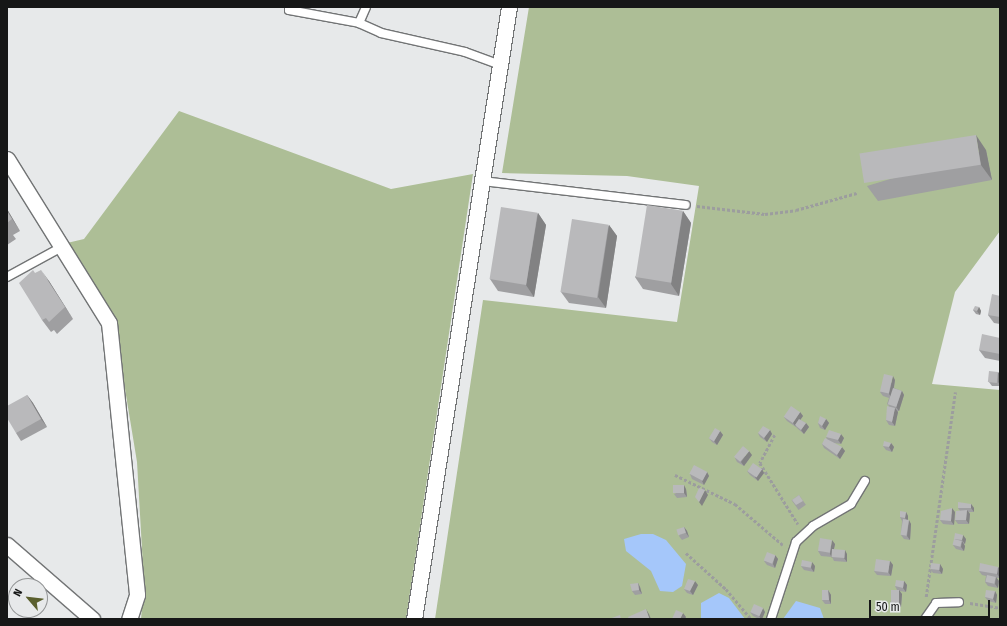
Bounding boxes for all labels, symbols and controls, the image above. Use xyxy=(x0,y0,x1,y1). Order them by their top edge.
north arrow xyxy=(8,578,48,618)
text: N xyxy=(11,587,25,599)
scale bar xyxy=(871,592,992,618)
text: 50 m xyxy=(876,600,900,614)

